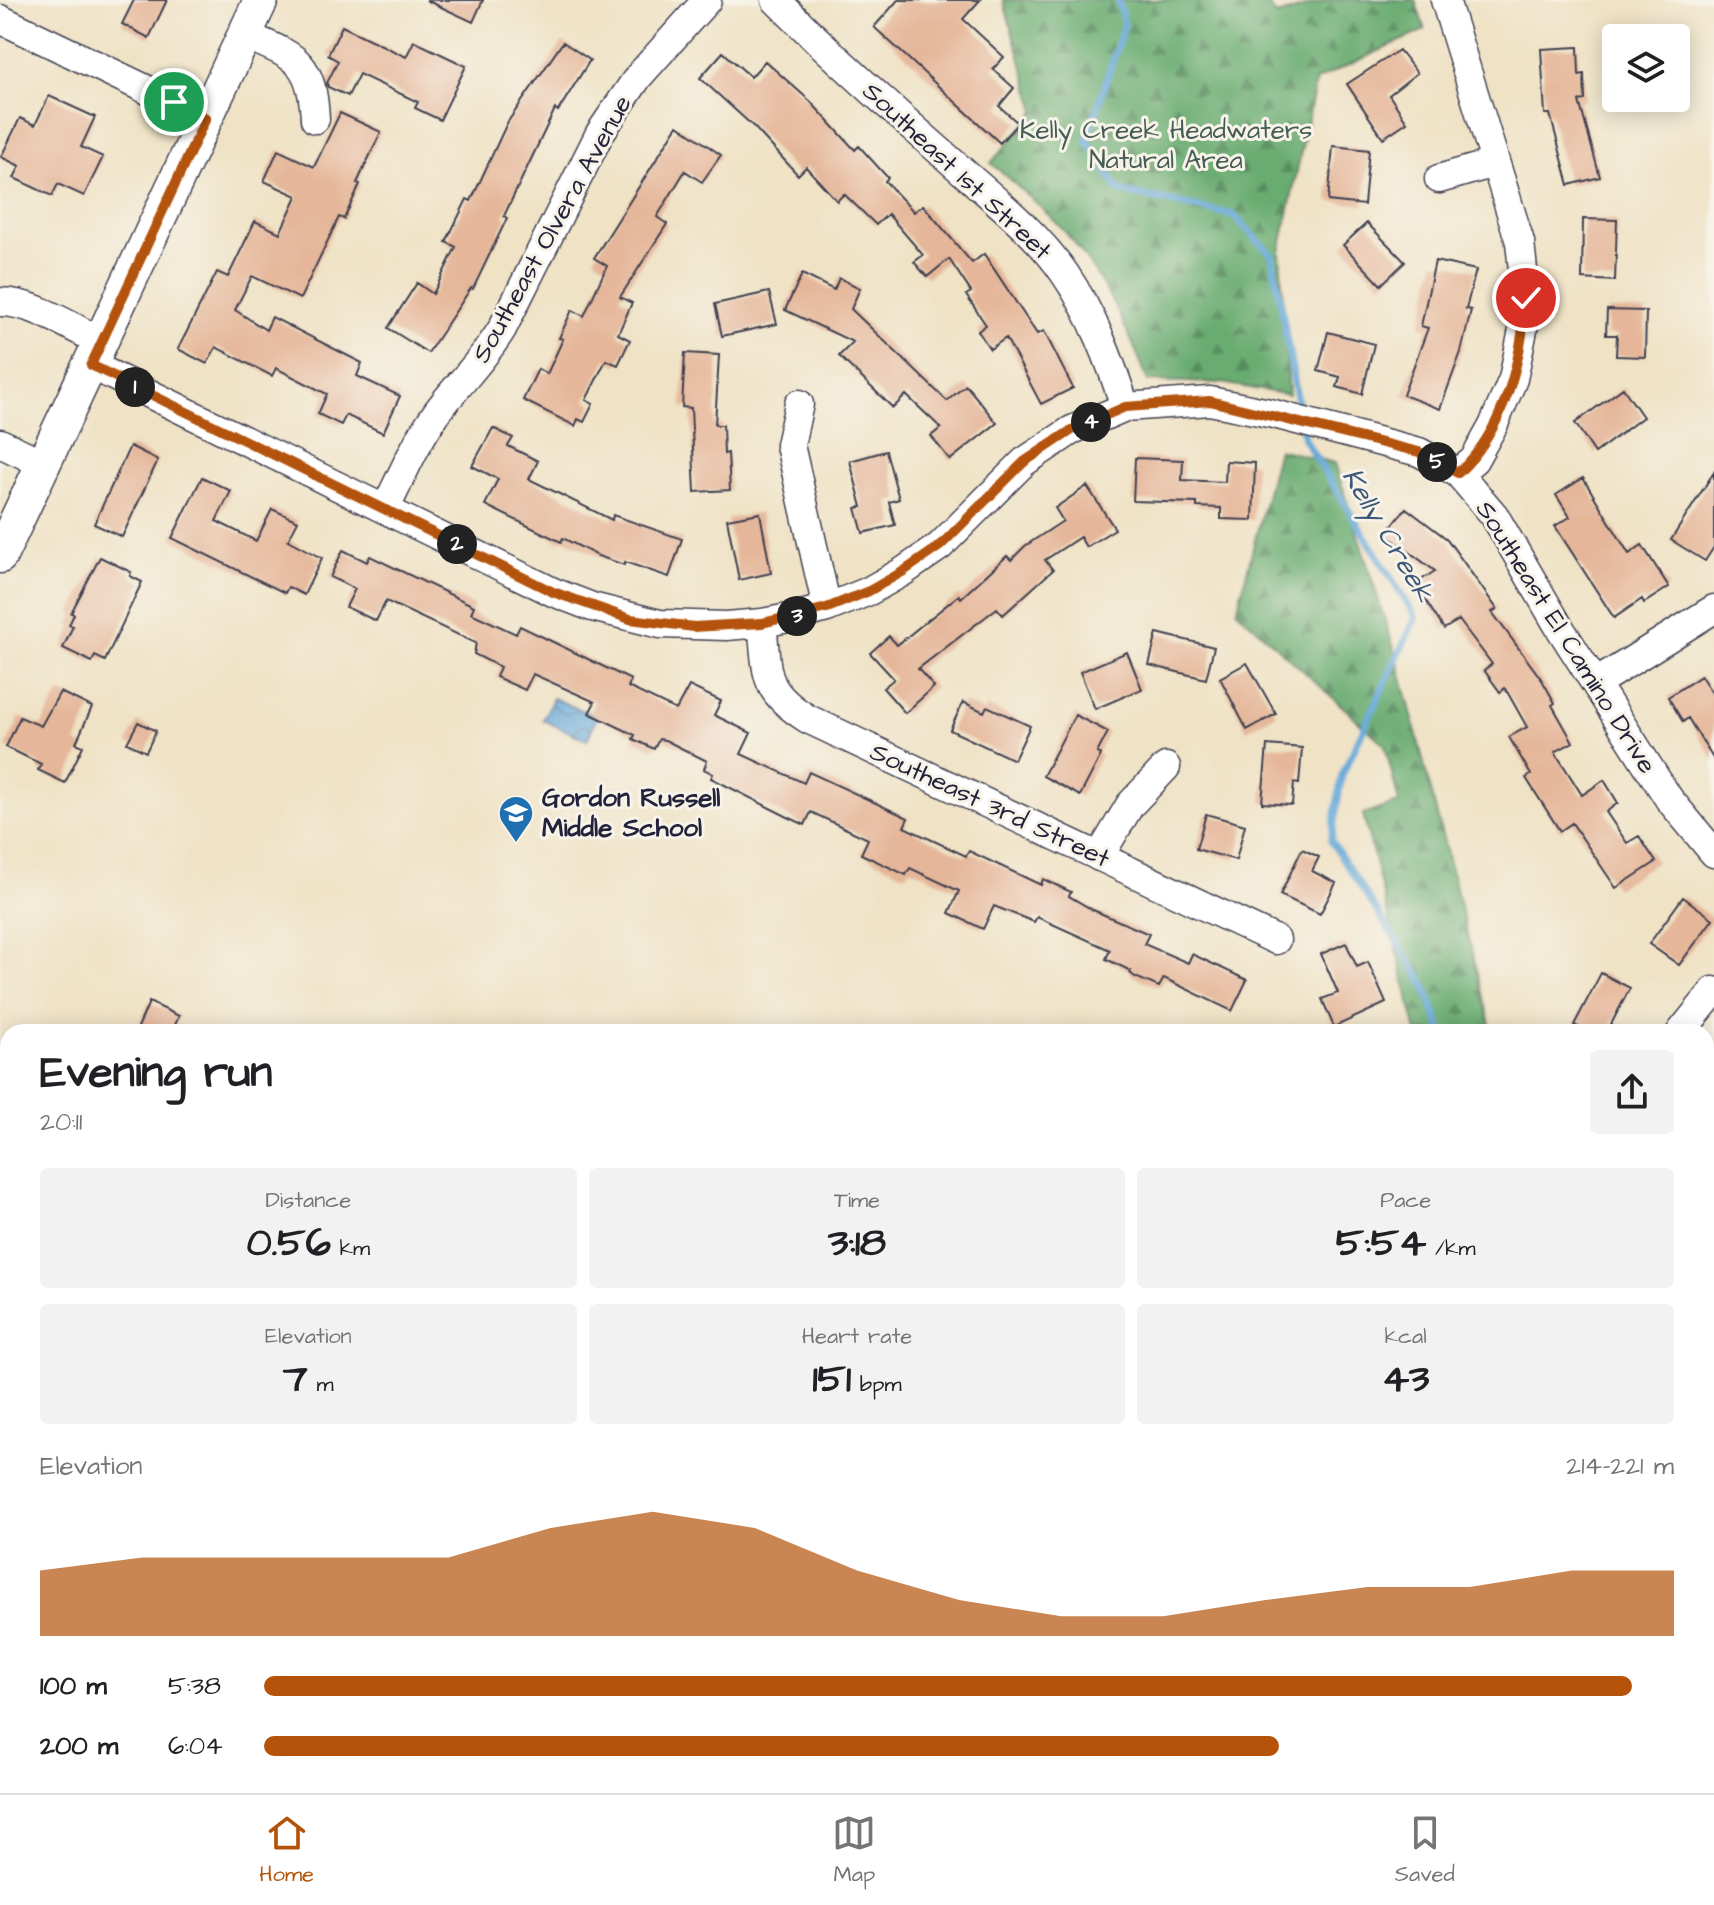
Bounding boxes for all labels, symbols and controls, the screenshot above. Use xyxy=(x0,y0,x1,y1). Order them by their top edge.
map controls xyxy=(1602,24,1690,112)
button: layers xyxy=(1602,24,1690,112)
pin xyxy=(140,68,208,136)
street label: Southeast 1st Street xyxy=(855,74,1060,269)
icon: arrive xyxy=(152,80,196,124)
street label: Southeast Olvera Avenue xyxy=(463,89,641,369)
park label: Kelly Creek Headwaters Natural Area xyxy=(1020,112,1312,178)
pin xyxy=(1492,264,1560,332)
icon: check xyxy=(1504,276,1548,320)
pin: 1 xyxy=(115,367,155,407)
text: 1 xyxy=(134,371,136,402)
pin: 4 xyxy=(1071,402,1111,442)
text: 4 xyxy=(1084,406,1098,437)
pin: 5 xyxy=(1417,442,1457,482)
text: 5 xyxy=(1429,446,1445,477)
water label: Kelly Creek xyxy=(1332,461,1444,611)
street label: Southeast El Camino Drive xyxy=(1467,494,1665,780)
pin: 2 xyxy=(437,524,477,564)
text: 2 xyxy=(451,528,463,559)
pin: 3 xyxy=(777,596,817,636)
text: 3 xyxy=(791,600,803,631)
street label: Southeast 3rd Street xyxy=(864,734,1116,877)
place label: Gordon Russell Middle School xyxy=(542,780,720,846)
school or university icon: Gordon Russell Middle School xyxy=(497,794,535,844)
text: Evening run xyxy=(40,1043,272,1104)
button: share xyxy=(1590,1050,1674,1134)
text: 20:11 xyxy=(40,1104,82,1140)
text: Distance xyxy=(266,1185,351,1216)
text: Time xyxy=(834,1185,880,1216)
text: Pace xyxy=(1380,1185,1431,1216)
text: 0.56 xyxy=(246,1216,331,1271)
text: 3:18 xyxy=(828,1216,886,1271)
text: 5:54 xyxy=(1336,1216,1426,1271)
text: km xyxy=(331,1233,370,1264)
text: /km xyxy=(1426,1233,1476,1264)
text: Elevation xyxy=(265,1321,352,1352)
text: Heart rate xyxy=(802,1321,912,1352)
text: kcal xyxy=(1385,1321,1427,1352)
text: 7 xyxy=(283,1352,308,1407)
text: 151 xyxy=(812,1352,851,1407)
text: 43 xyxy=(1382,1352,1429,1407)
text: m xyxy=(308,1369,334,1400)
text: bpm xyxy=(851,1369,902,1400)
text: Elevation xyxy=(40,1448,142,1484)
text: 214–221 m xyxy=(1566,1448,1674,1484)
text: 100 m xyxy=(40,1668,107,1704)
text: 5:38 xyxy=(168,1668,221,1704)
text: 200 m xyxy=(40,1728,118,1764)
text: 6:04 xyxy=(168,1728,223,1764)
tab: Home xyxy=(259,1811,314,1890)
tab: Map xyxy=(832,1811,876,1890)
tab: Saved xyxy=(1395,1811,1455,1890)

